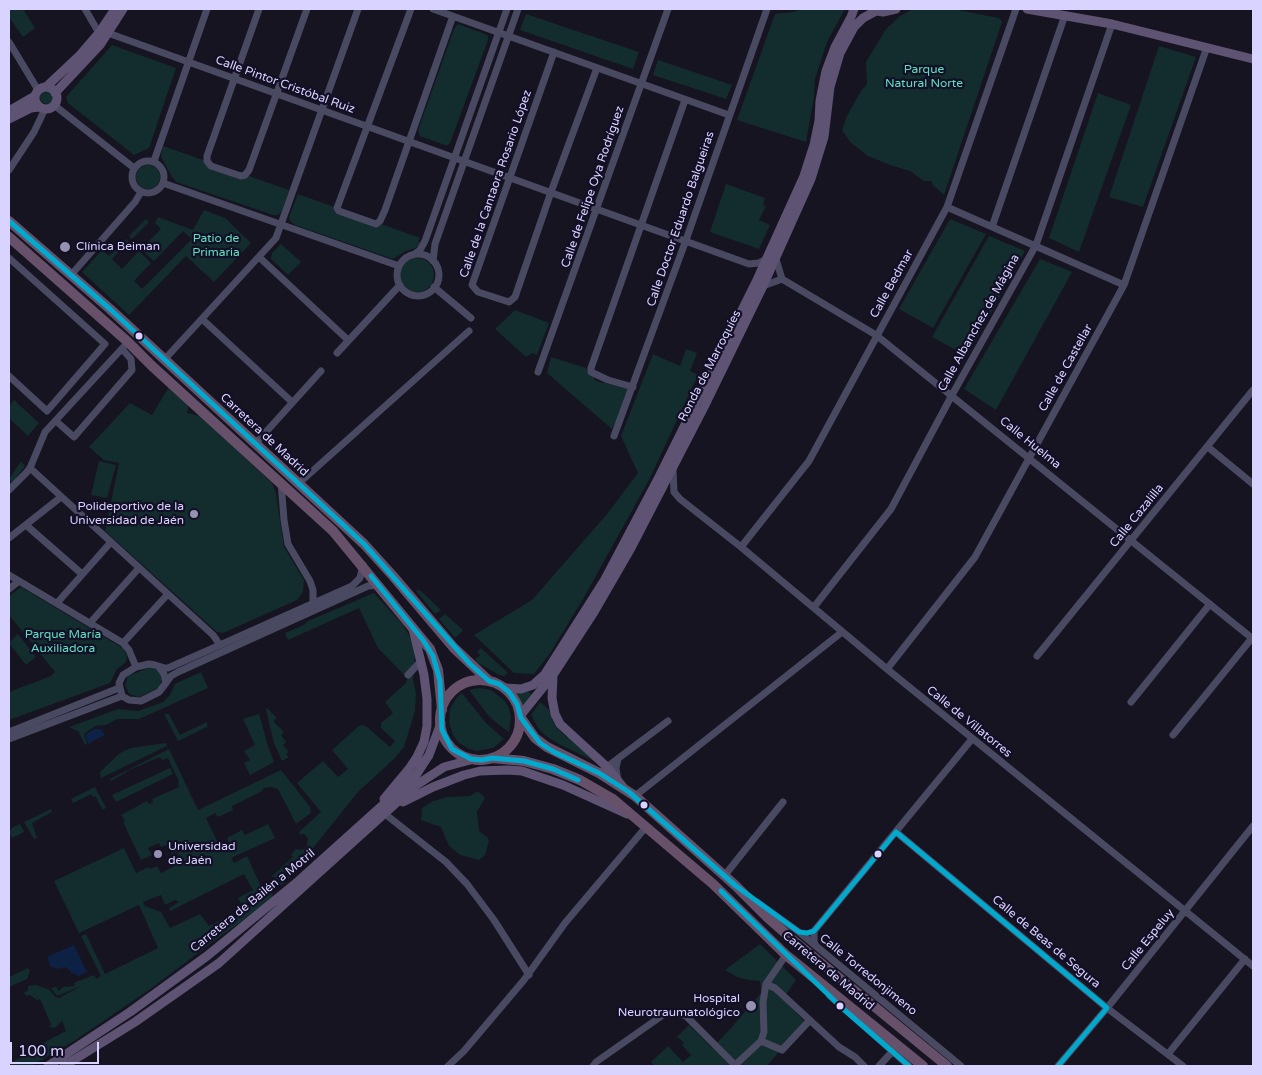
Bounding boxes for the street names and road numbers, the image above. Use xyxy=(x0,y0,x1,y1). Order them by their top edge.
street label: Calle Pintor Cristóbal Ruiz xyxy=(213,53,357,117)
street label: Calle de la Cantaora Rosario López xyxy=(457,88,535,280)
street label: Calle de Felipe Oya Rodríguez xyxy=(558,104,628,270)
street label: Calle Doctor Eduardo Balgueiras xyxy=(644,130,718,308)
street label: Calle Bedmar xyxy=(867,247,917,321)
street label: Calle Albanchez de Mágina xyxy=(935,252,1023,394)
street label: Ronda de Marroquíes xyxy=(676,308,744,424)
street label: Calle de Castellar xyxy=(1036,322,1096,414)
street label: Carretera de Madrid xyxy=(217,390,311,480)
street label: Calle Huelma xyxy=(996,414,1064,472)
street label: Calle Cazalilla xyxy=(1107,481,1167,551)
street label: Calle de Villatorres xyxy=(923,683,1015,761)
street label: Carretera de Bailén a Motril xyxy=(188,846,318,956)
street label: Calle de Beas de Segura xyxy=(989,892,1103,992)
street label: Calle Espeluy xyxy=(1119,906,1177,974)
street label: Carretera de Madrid xyxy=(779,928,877,1014)
street label: Calle Torredonjimeno xyxy=(816,931,920,1019)

